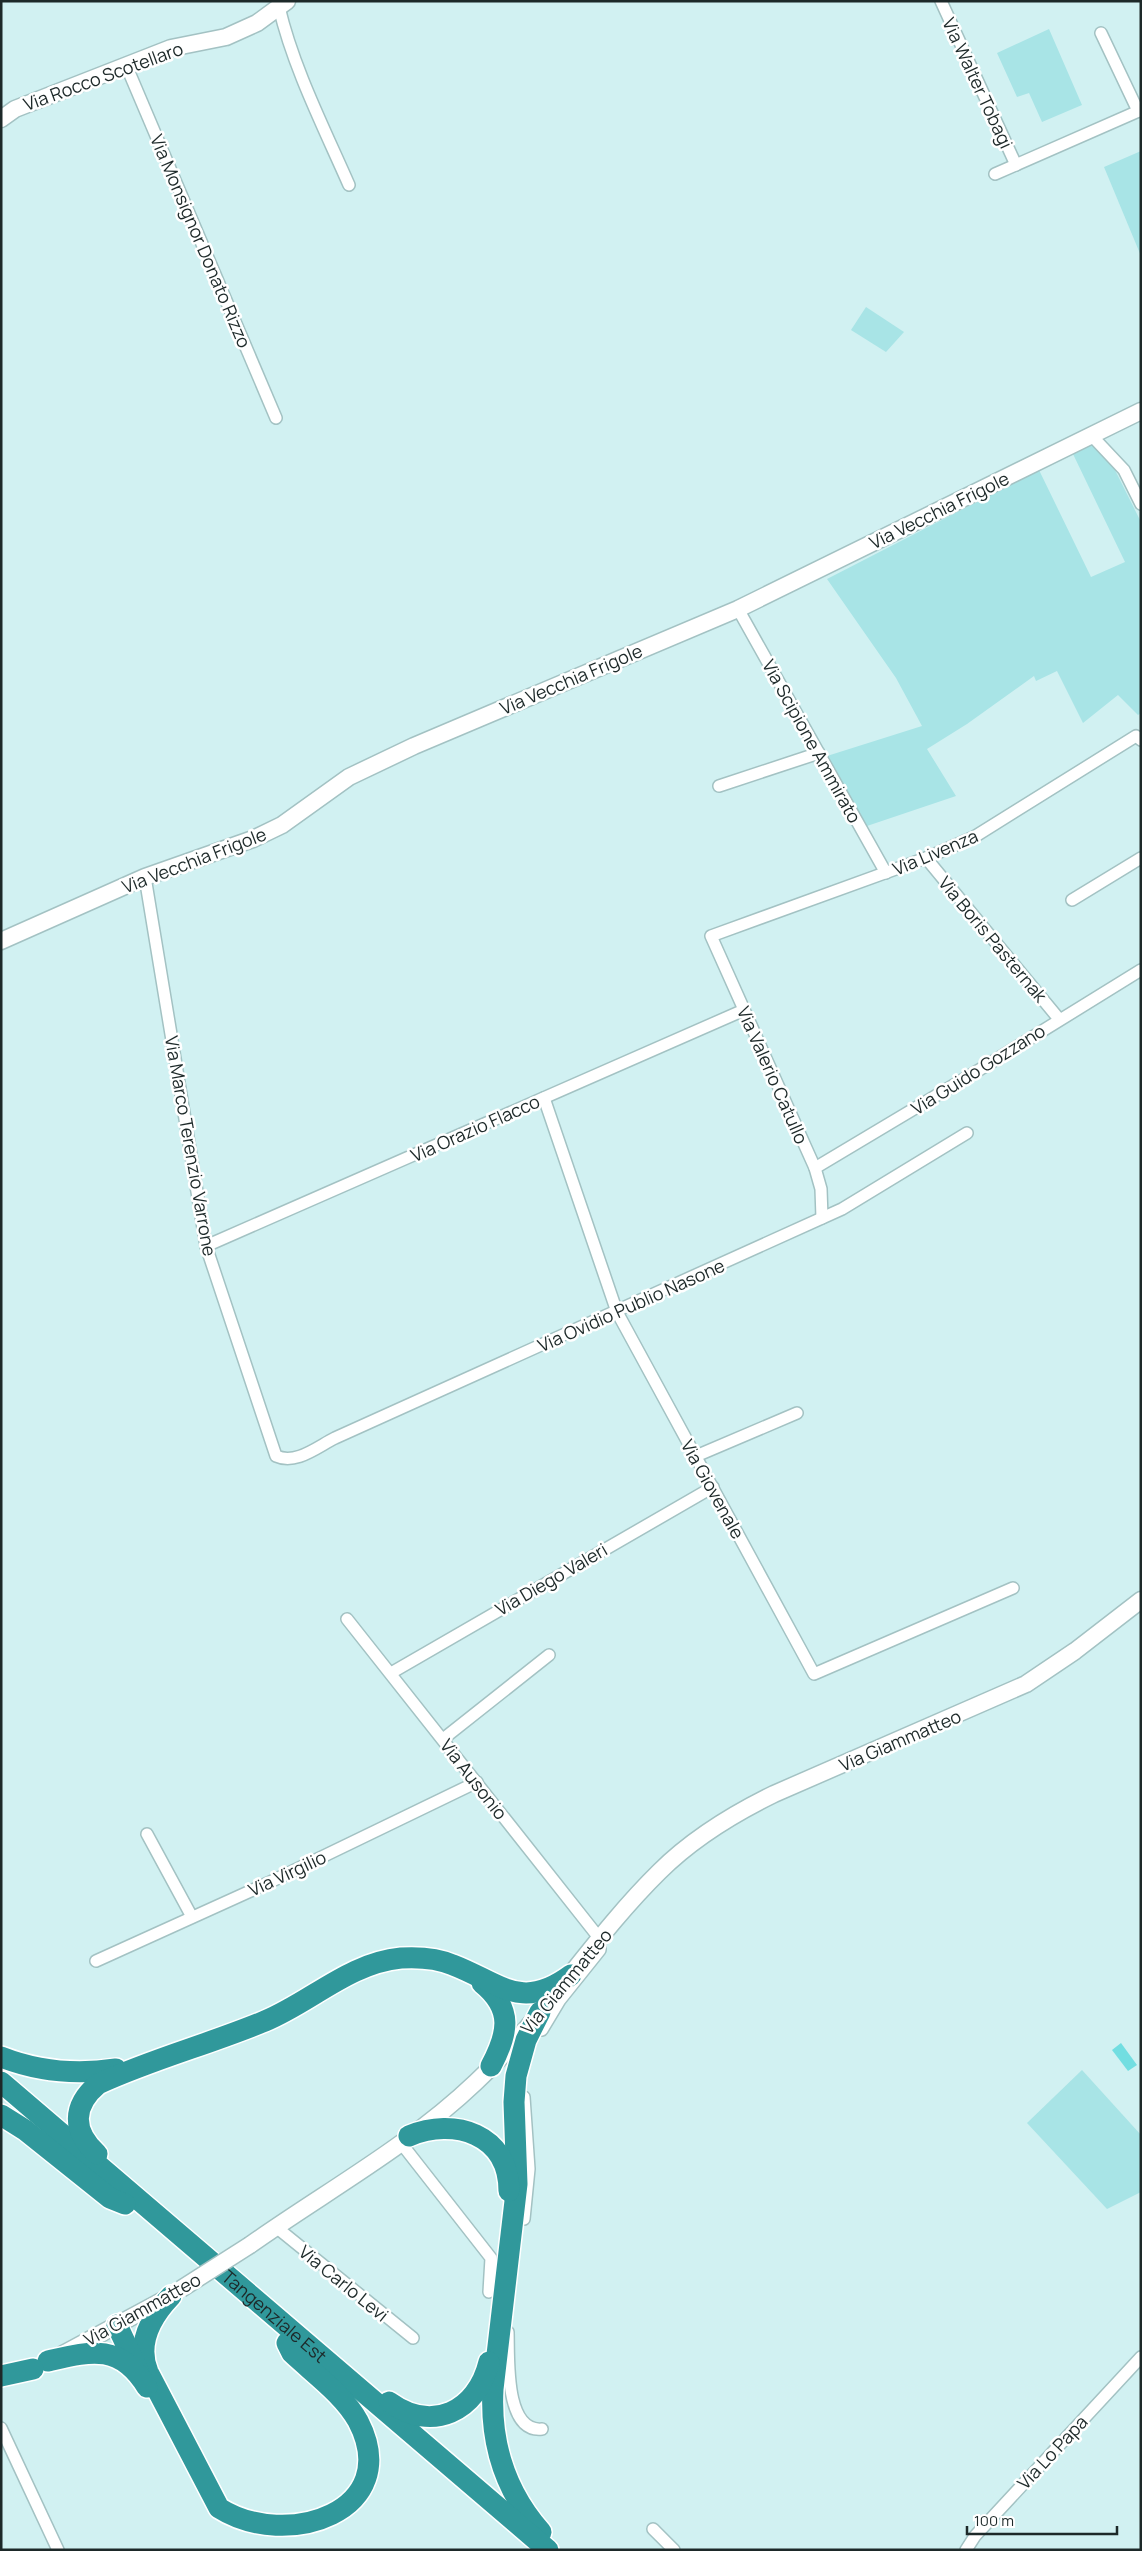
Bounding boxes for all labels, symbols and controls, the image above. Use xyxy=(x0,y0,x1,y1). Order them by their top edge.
street label: Via Walter Tobagi xyxy=(937,14,1019,152)
street label: Via Rocco Scotellaro xyxy=(20,36,186,116)
street label: Via Monsignor Donato Rizzo xyxy=(145,131,257,351)
street label: Via Vecchia Frigole xyxy=(865,466,1013,554)
street label: Via Vecchia Frigole xyxy=(496,638,646,720)
street label: Via Scipione Ammirato xyxy=(757,655,867,827)
street label: Via Vecchia Frigole xyxy=(118,821,270,899)
street label: Via Livenza xyxy=(889,823,981,881)
street label: Via Boris Pasternak xyxy=(933,871,1053,1008)
street label: Via Valerio Catullo xyxy=(732,1003,814,1147)
street label: Via Guido Gozzano xyxy=(907,1018,1049,1120)
street label: Via Marco Terenzio Varrone xyxy=(160,1034,222,1258)
street label: Via Orazio Flacco xyxy=(407,1089,543,1167)
street label: Via Ovidio Publio Nasone xyxy=(534,1253,728,1357)
street label: Via Giovenale xyxy=(676,1435,750,1543)
street label: Via Diego Valeri xyxy=(491,1537,611,1621)
street label: Via Giammatteo xyxy=(835,1704,965,1776)
street label: Via Ausonio xyxy=(435,1734,513,1824)
street label: Via Virgilio xyxy=(244,1845,330,1901)
street label: Via Giammatteo xyxy=(515,1923,617,2039)
street label: Via Carlo Levi xyxy=(294,2239,394,2327)
street label: Tangenziale Est xyxy=(217,2264,332,2368)
street label: Via Giammatteo xyxy=(79,2267,205,2351)
street label: Via Lo Papa xyxy=(1012,2410,1092,2494)
scale bar xyxy=(967,2504,1117,2536)
text: 100 m xyxy=(974,2510,1014,2531)

